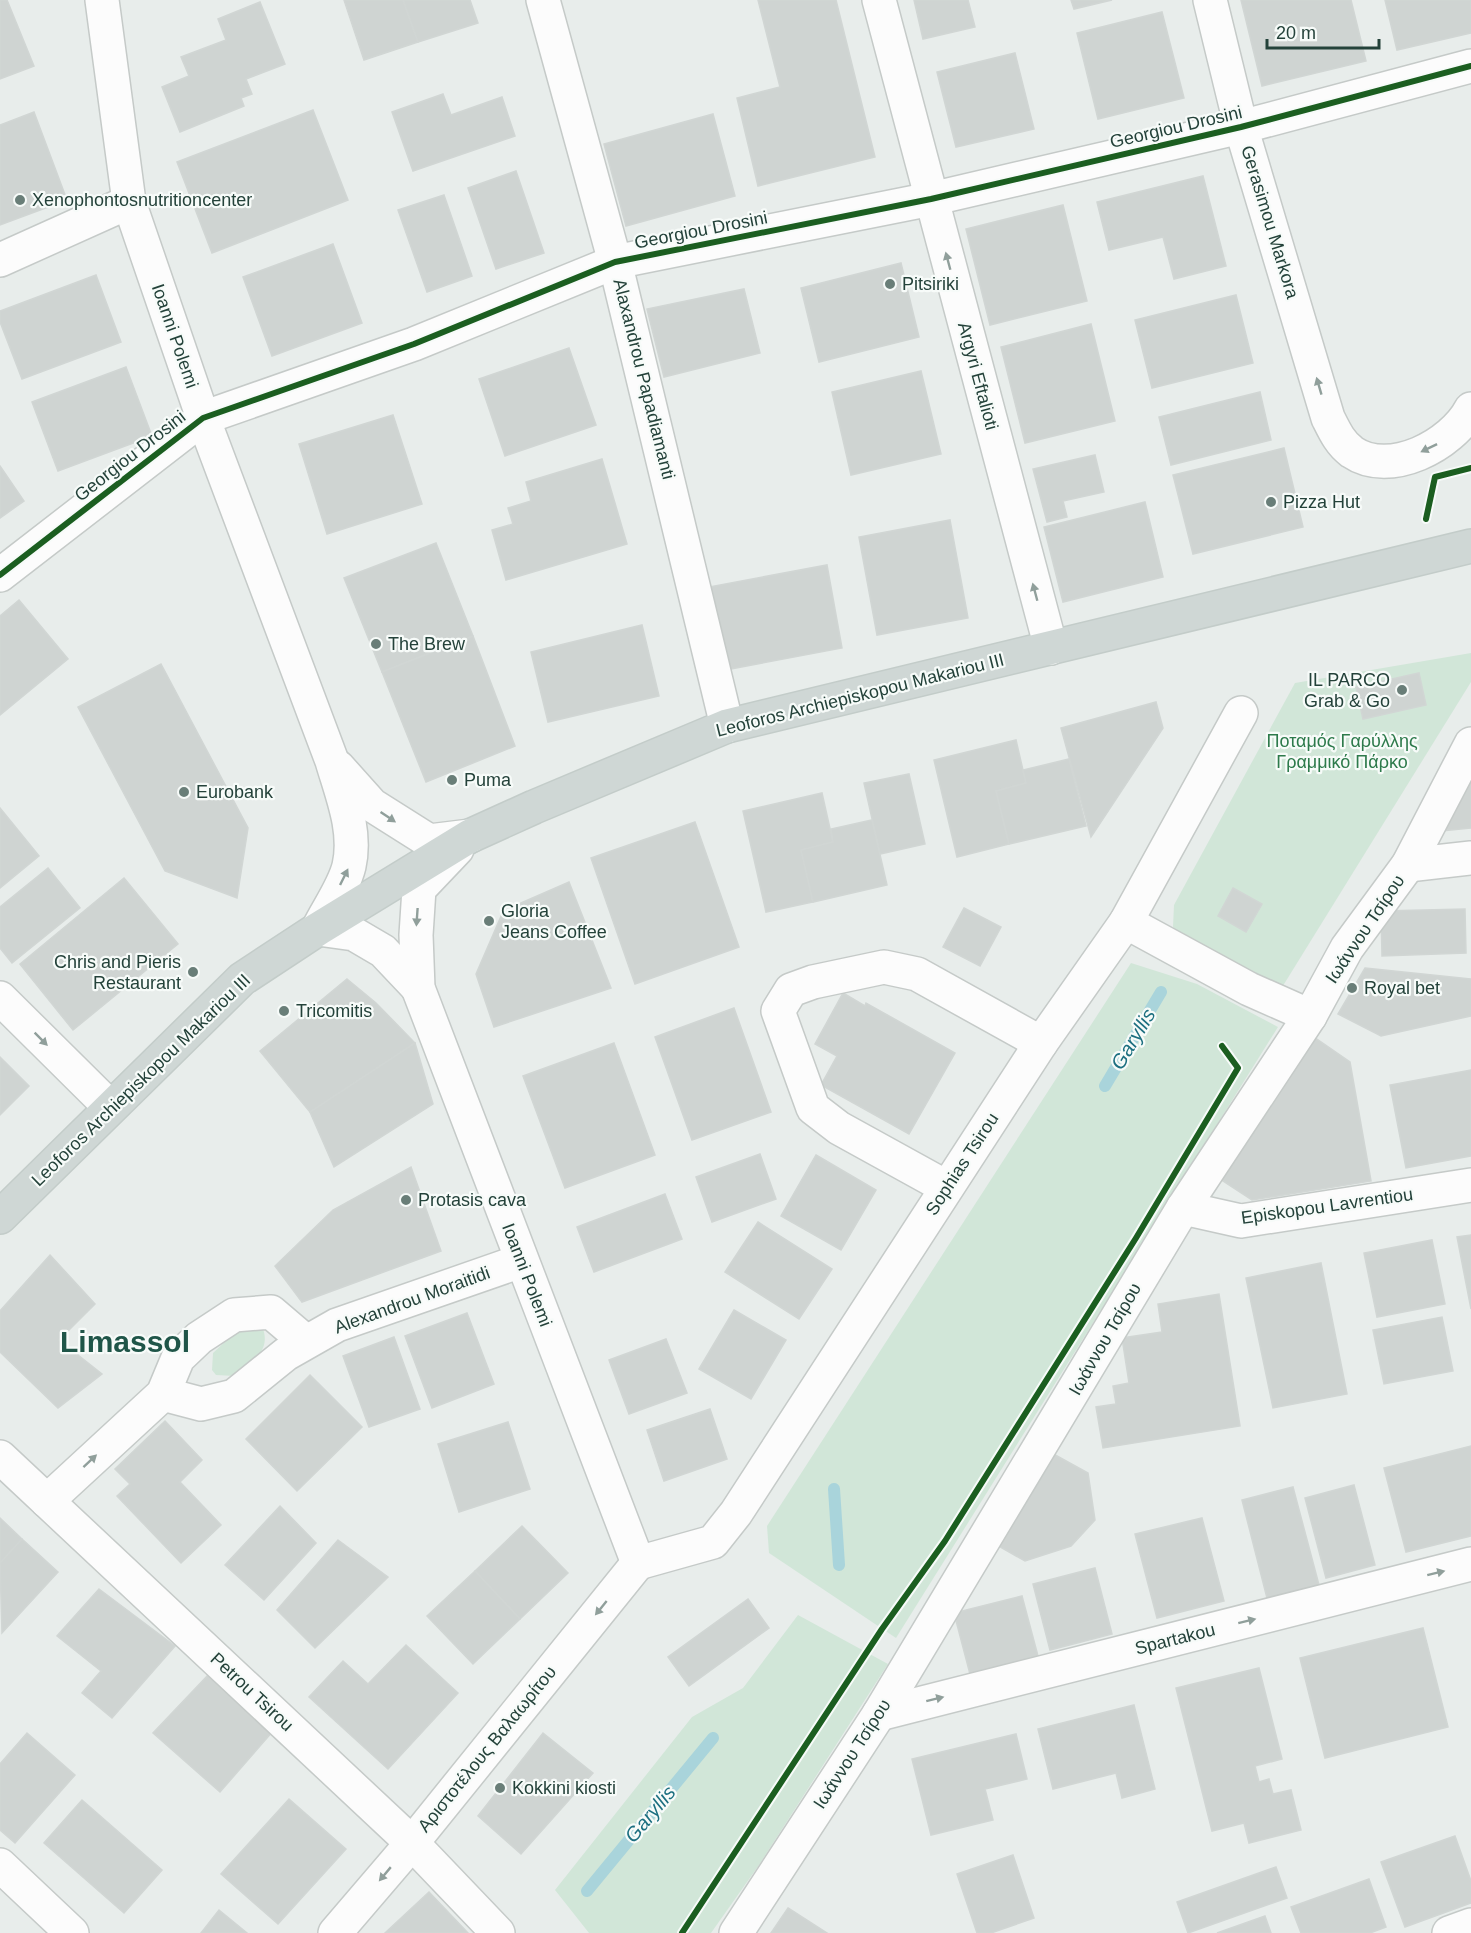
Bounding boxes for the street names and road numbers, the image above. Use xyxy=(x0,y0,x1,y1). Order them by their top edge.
street label: Georgiou Drosini xyxy=(1108,102,1244,152)
street label: Gerasimou Markora xyxy=(1237,143,1303,302)
street label: Georgiou Drosini xyxy=(633,207,769,253)
street label: Alaxandrou Papadiamanti xyxy=(609,277,679,481)
street label: Ioanni Polemi xyxy=(148,281,202,391)
street label: Argyri Eftalioti xyxy=(954,320,1002,432)
street label: Georgiou Drosini xyxy=(71,407,189,505)
street label: Leoforos Archiepiskopou Makariou III xyxy=(714,649,1006,741)
street label: Ιωάννου Τσίρου xyxy=(1321,871,1409,987)
street label: Leoforos Archiepiskopou Makariou III xyxy=(28,970,254,1190)
street label: Sophias Tsirou xyxy=(922,1109,1002,1219)
street label: Episkopou Lavrentiou xyxy=(1240,1184,1414,1228)
street label: Ioanni Polemi xyxy=(498,1220,556,1330)
street label: Alexandrou Moraitidi xyxy=(331,1263,493,1337)
street label: Ιωάννου Τσίρου xyxy=(1065,1279,1145,1399)
street label: Spartakou xyxy=(1133,1619,1217,1659)
street label: Petrou Tsirou xyxy=(207,1649,297,1735)
street label: Αριστοτέλους Βαλαωρίτου xyxy=(414,1662,560,1836)
street label: Ιωάννου Τσίρου xyxy=(809,1696,895,1812)

